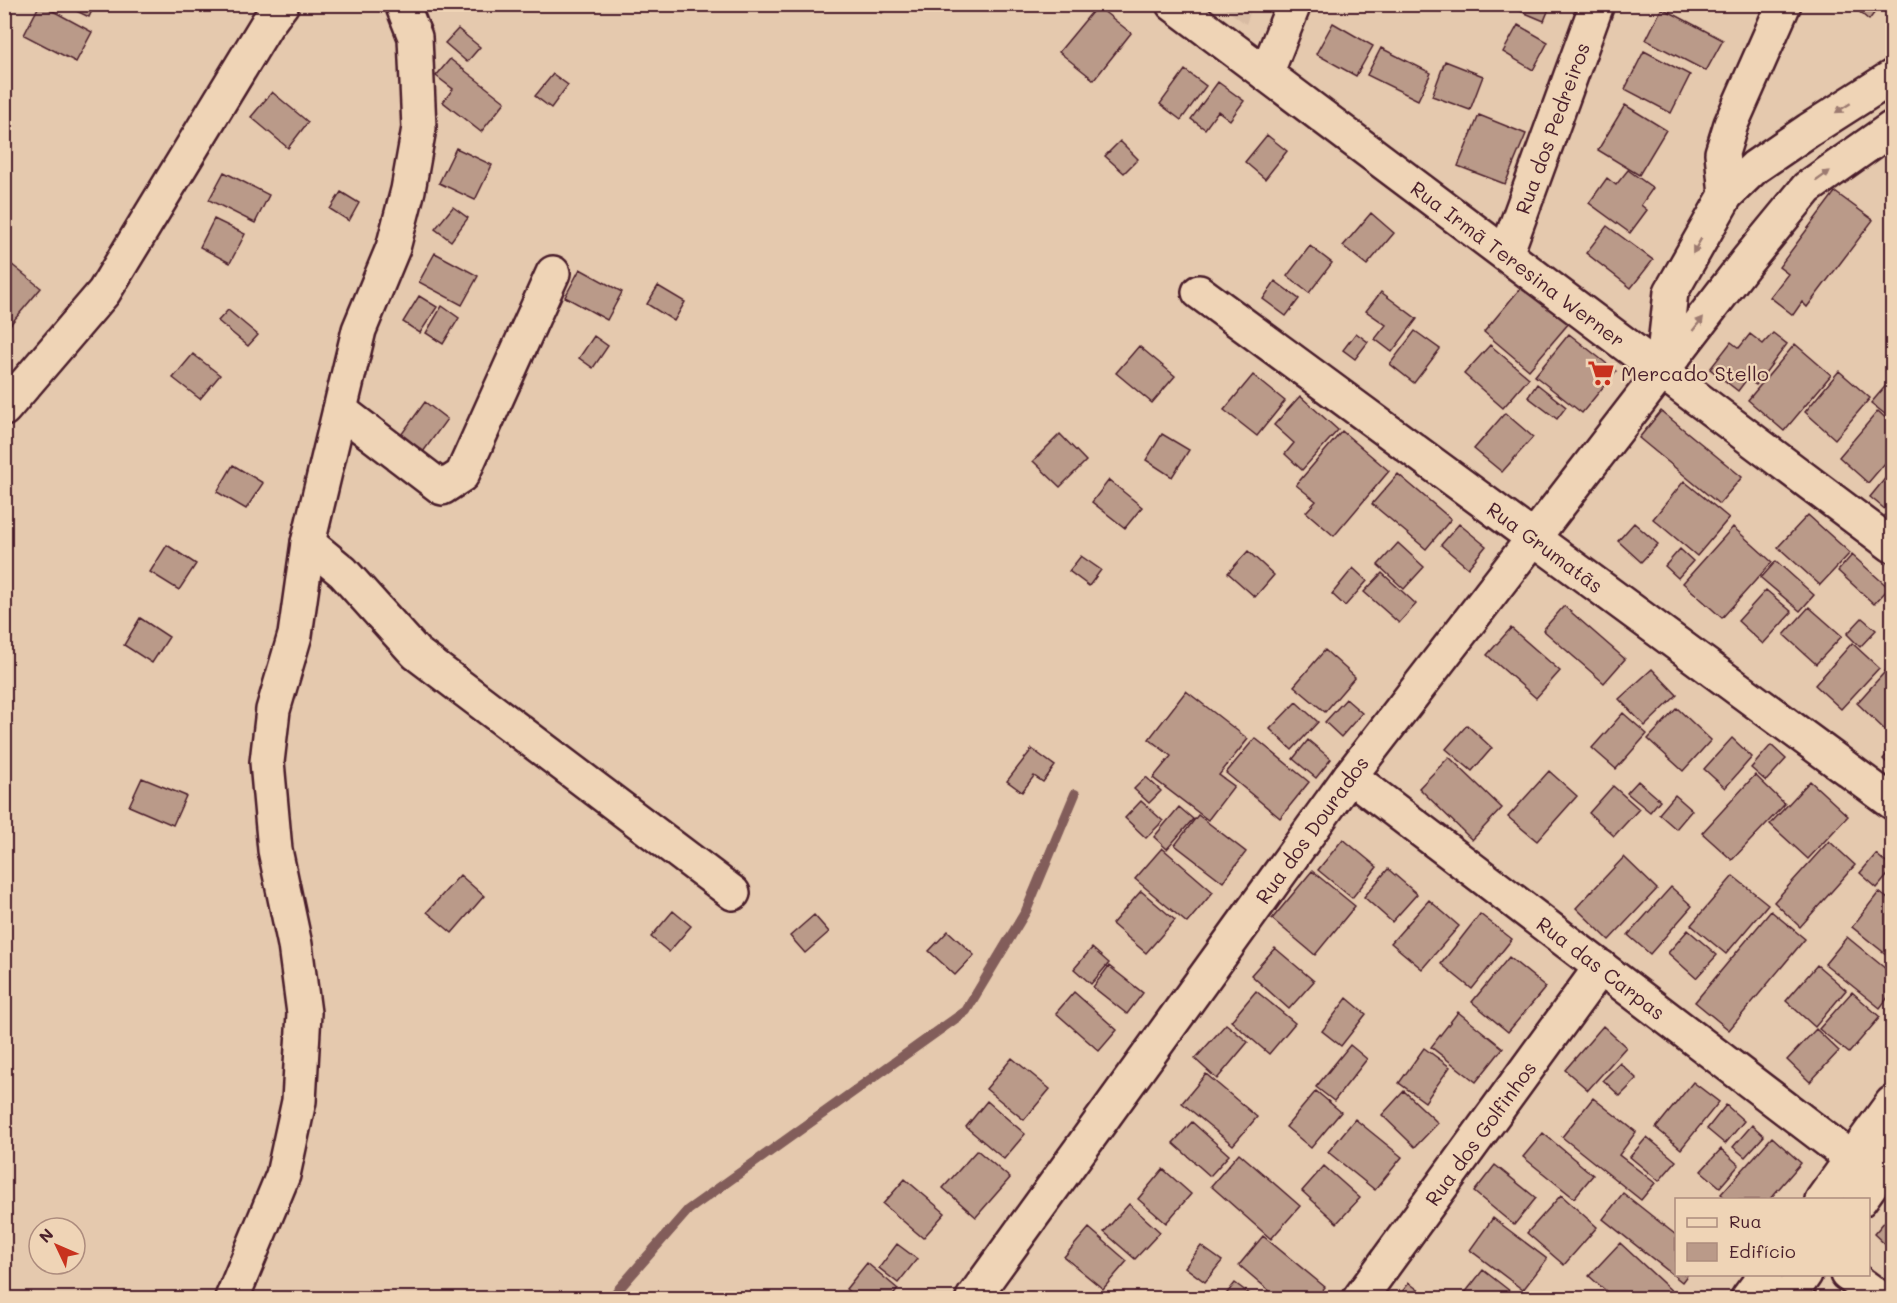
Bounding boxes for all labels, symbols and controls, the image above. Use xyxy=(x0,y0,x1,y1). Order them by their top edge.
street label: Rua dos Pedreiros xyxy=(1509,39,1595,218)
one-way arrow xyxy=(1835,103,1851,114)
one-way arrow xyxy=(1815,170,1831,182)
street label: Rua Irmã Teresina Werner xyxy=(1406,175,1631,353)
one-way arrow xyxy=(1692,238,1702,255)
one-way arrow xyxy=(1692,317,1704,333)
supermarket icon: Mercado Stello xyxy=(1586,358,1616,388)
place label: Mercado Stello xyxy=(1621,360,1769,386)
street label: Rua Grumatãs xyxy=(1482,496,1609,598)
street label: Rua dos Dourados xyxy=(1249,750,1374,909)
street label: Rua das Carpas xyxy=(1532,910,1671,1025)
street label: Rua dos Golfinhos xyxy=(1419,1056,1541,1211)
legend xyxy=(1675,1198,1870,1276)
text: Rua xyxy=(1729,1209,1762,1233)
north arrow xyxy=(27,1216,87,1276)
text: N xyxy=(34,1224,58,1247)
text: Edifício xyxy=(1729,1239,1796,1263)

